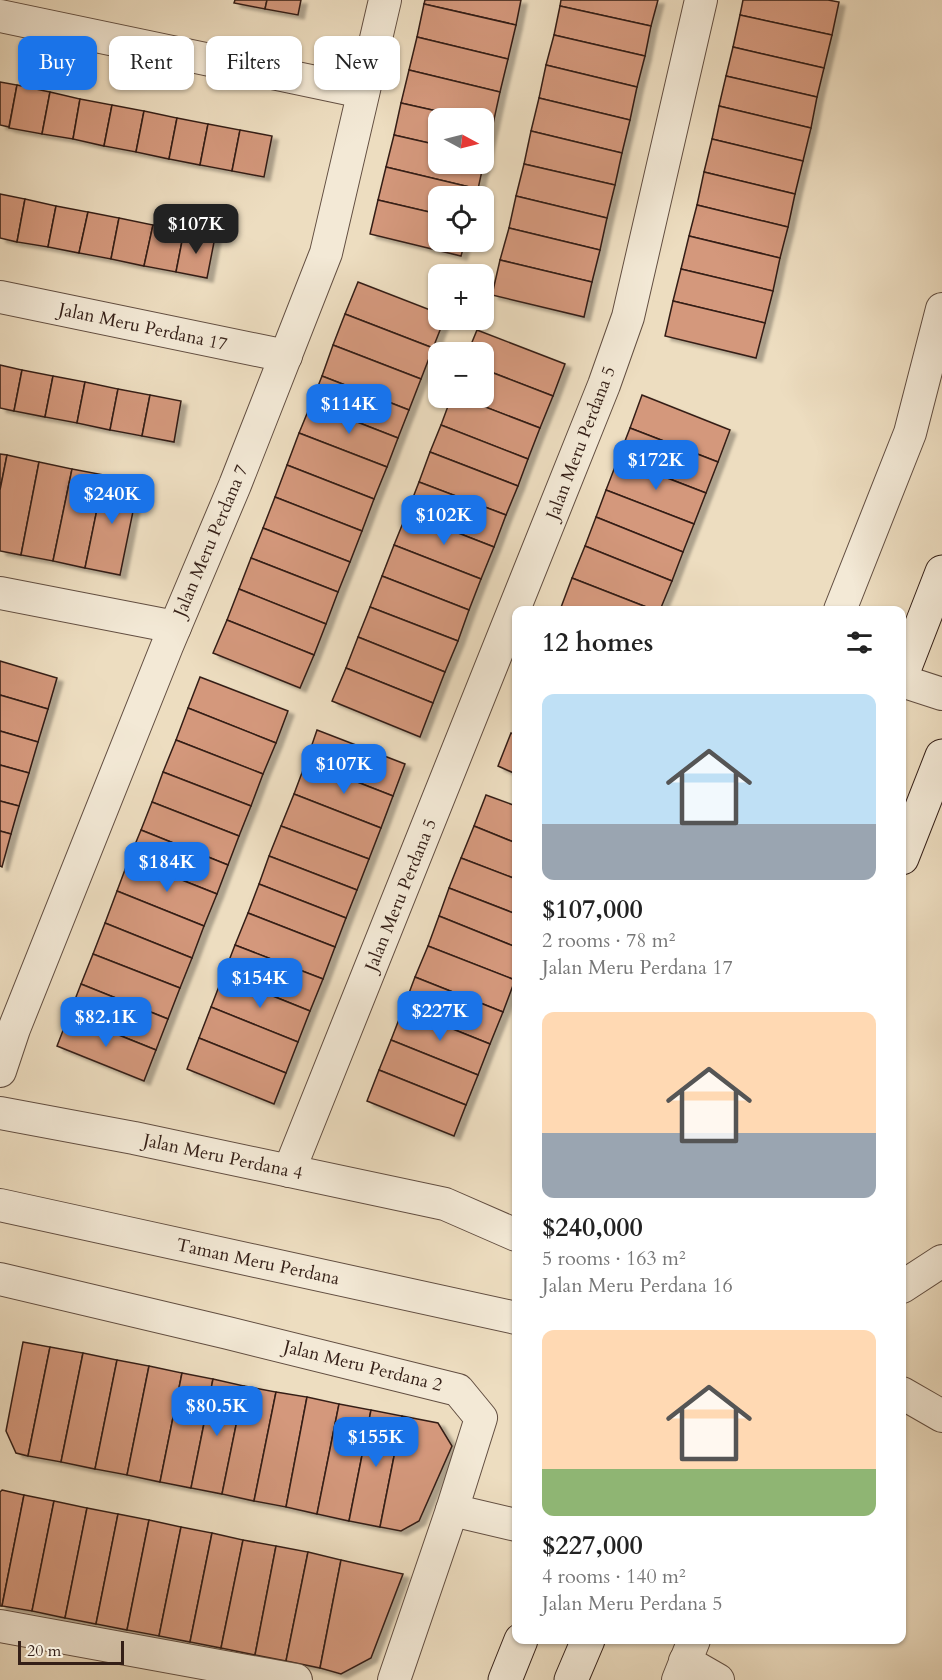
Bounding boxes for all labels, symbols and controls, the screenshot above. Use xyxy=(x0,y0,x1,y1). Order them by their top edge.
chip: Buy xyxy=(18,36,97,90)
chip: Rent xyxy=(109,36,194,90)
chip: Filters xyxy=(206,36,302,90)
chip: New xyxy=(314,36,400,90)
north arrow xyxy=(428,108,494,174)
map controls xyxy=(428,108,494,408)
button: locate xyxy=(428,186,494,252)
pin: $107K xyxy=(154,204,238,255)
text: $107K xyxy=(167,210,225,237)
button: + xyxy=(428,264,494,330)
street label: Jalan Meru Perdana 17 xyxy=(53,296,230,357)
button: − xyxy=(428,342,494,408)
street label: Jalan Meru Perdana 5 xyxy=(539,363,622,526)
pin: $114K xyxy=(307,384,391,435)
text: $114K xyxy=(320,390,378,417)
pin: $172K xyxy=(614,440,698,491)
text: $172K xyxy=(627,446,685,473)
street label: Jalan Meru Perdana 7 xyxy=(167,461,254,623)
pin: $240K xyxy=(70,474,154,525)
text: $240K xyxy=(83,480,141,507)
pin: $102K xyxy=(402,495,486,546)
text: $102K xyxy=(415,501,473,528)
text: 12 homes xyxy=(542,625,653,660)
icon: filters xyxy=(843,626,876,659)
icon: home xyxy=(655,733,763,841)
pin: $107K xyxy=(302,744,386,795)
text: $107K xyxy=(315,750,373,777)
street label: Jalan Meru Perdana 5 xyxy=(358,815,443,978)
pin: $184K xyxy=(125,842,209,893)
text: $184K xyxy=(138,848,196,875)
text: $107,000 xyxy=(542,892,643,927)
text: 2 rooms · 78 m² xyxy=(542,927,675,954)
text: Jalan Meru Perdana 17 xyxy=(542,954,733,981)
pin: $154K xyxy=(218,958,302,1009)
text: $154K xyxy=(231,964,289,991)
pin: $227K xyxy=(398,991,482,1042)
pin: $82.1K xyxy=(57,997,155,1048)
text: $227K xyxy=(411,997,469,1024)
text: $82.1K xyxy=(75,1003,137,1030)
icon: home xyxy=(655,1051,763,1159)
street label: Jalan Meru Perdana 4 xyxy=(138,1127,305,1186)
text: $240,000 xyxy=(542,1210,643,1245)
street label: Taman Meru Perdana xyxy=(174,1232,342,1292)
text: 5 rooms · 163 m² xyxy=(542,1245,686,1272)
text: Jalan Meru Perdana 16 xyxy=(542,1272,733,1299)
street label: Jalan Meru Perdana 2 xyxy=(278,1333,445,1398)
icon: home xyxy=(655,1369,763,1477)
pin: $80.5K xyxy=(168,1386,266,1437)
text: $80.5K xyxy=(186,1392,248,1419)
pin: $155K xyxy=(334,1417,418,1468)
text: $155K xyxy=(347,1423,405,1450)
text: $227,000 xyxy=(542,1528,643,1563)
text: 4 rooms · 140 m² xyxy=(542,1563,686,1590)
text: Jalan Meru Perdana 5 xyxy=(542,1590,723,1617)
scale bar xyxy=(18,1638,124,1666)
text: 20 m xyxy=(27,1640,61,1662)

